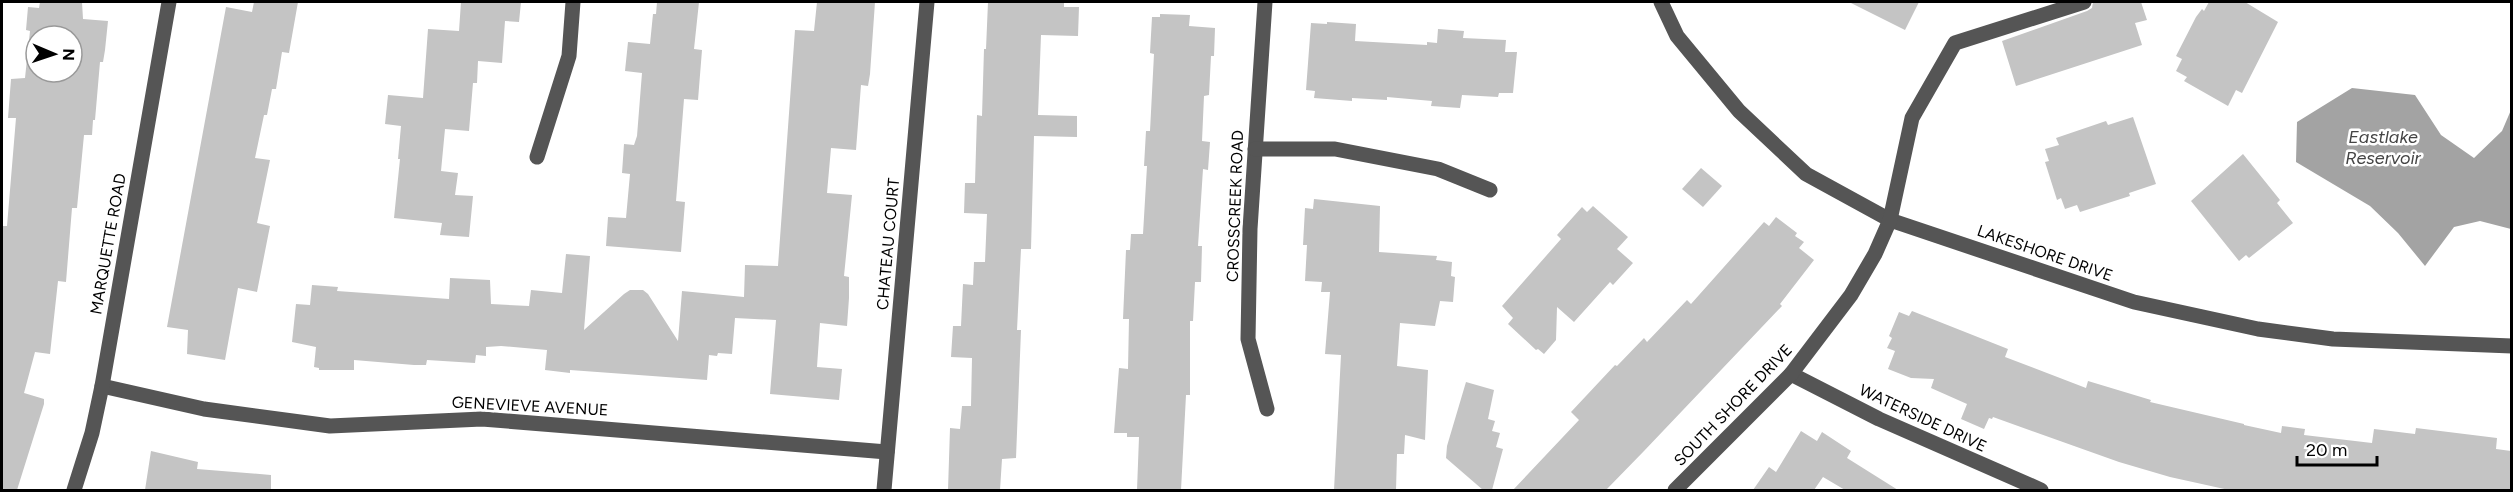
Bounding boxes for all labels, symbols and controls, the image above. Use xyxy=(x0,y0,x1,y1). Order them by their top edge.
north arrow xyxy=(24,24,84,84)
text: N xyxy=(59,48,78,61)
water label: Eastlake Reservoir xyxy=(2345,126,2422,169)
street label: CROSSCREEK ROAD xyxy=(1223,130,1247,282)
street label: MARQUETTE ROAD xyxy=(86,172,130,316)
street label: CHATEAU COURT xyxy=(873,177,903,311)
street label: LAKESHORE DRIVE xyxy=(1975,221,2115,285)
street label: SOUTH SHORE DRIVE xyxy=(1670,340,1796,470)
street label: WATERSIDE DRIVE xyxy=(1856,380,1990,456)
street label: GENEVIEVE AVENUE xyxy=(451,392,609,420)
scale bar xyxy=(2297,429,2376,467)
text: 20 m xyxy=(2306,439,2347,461)

